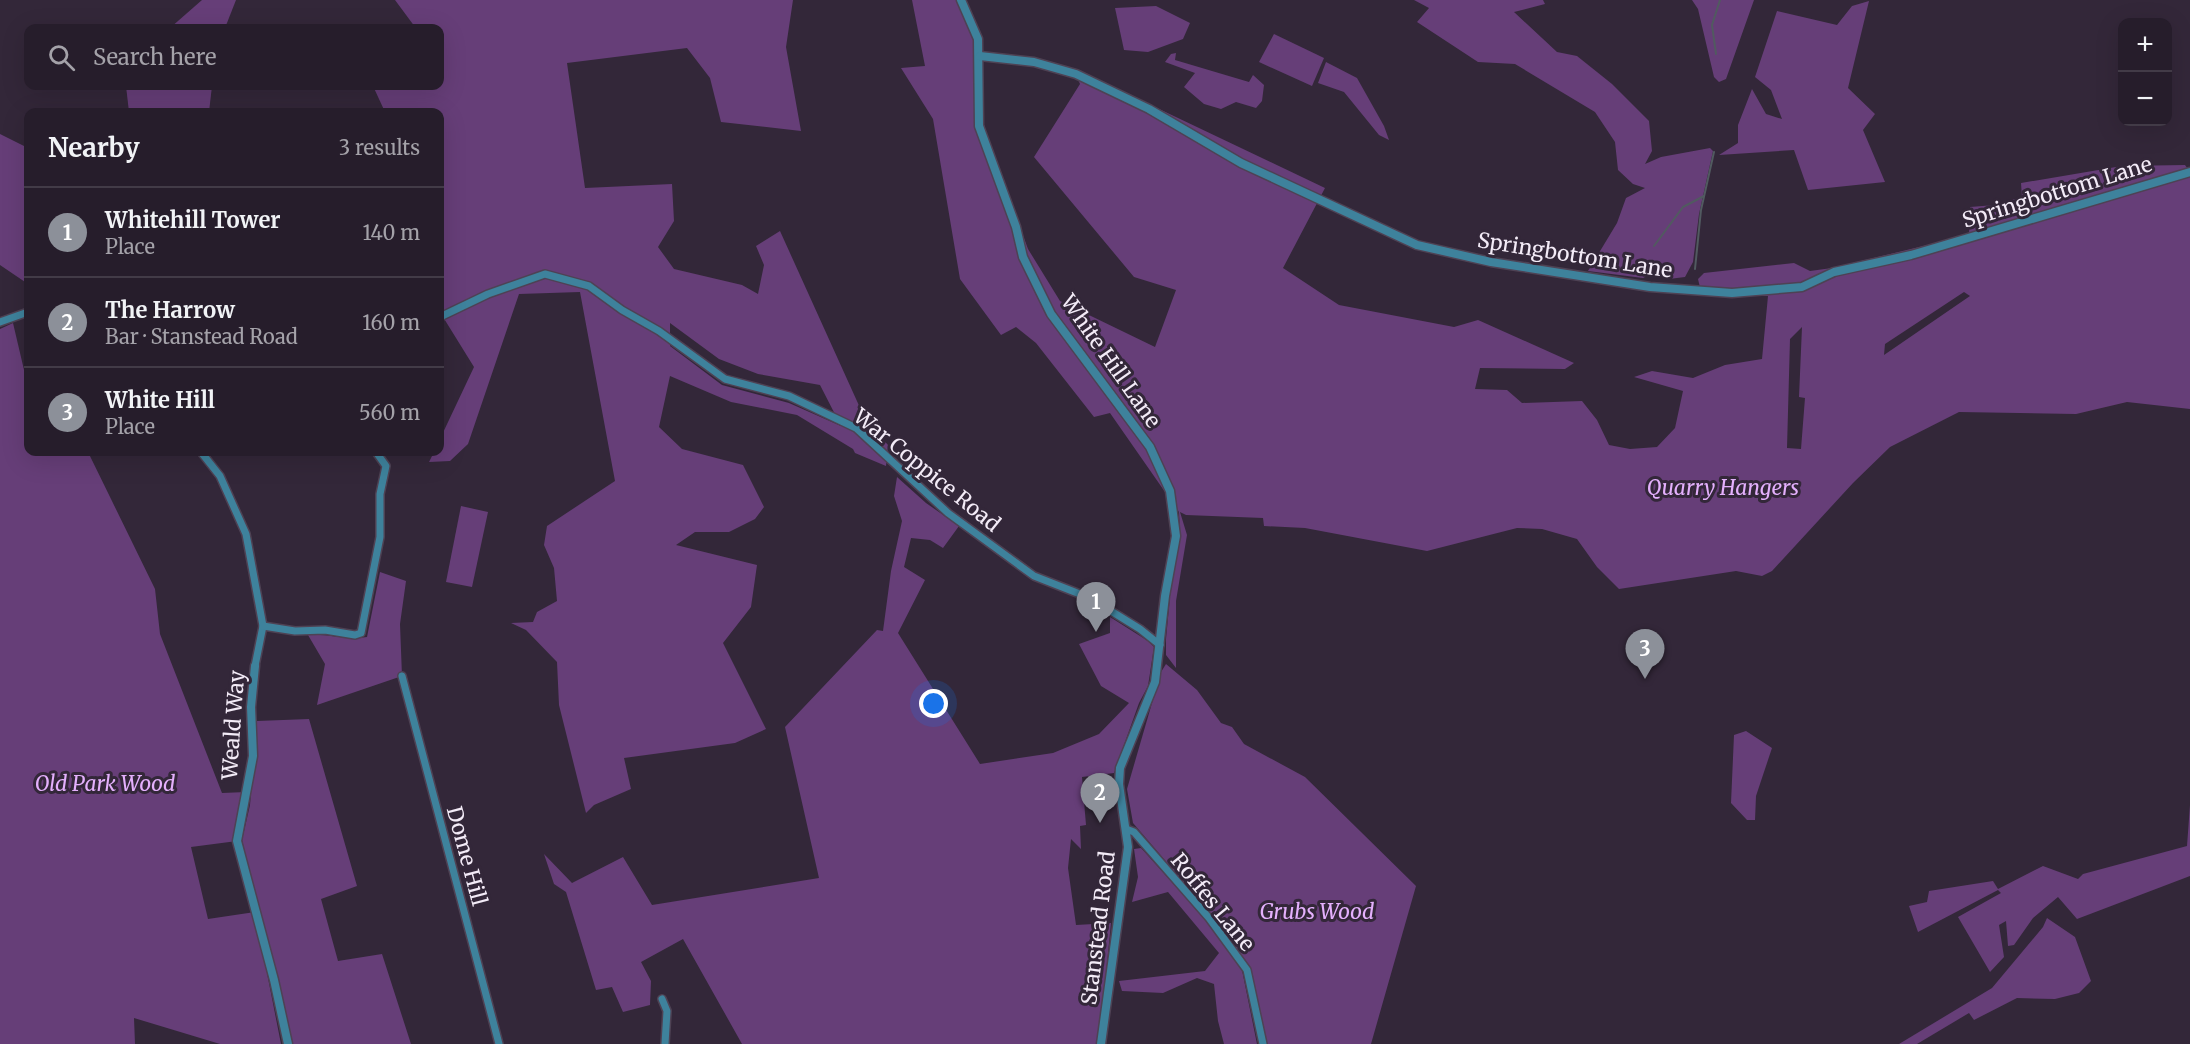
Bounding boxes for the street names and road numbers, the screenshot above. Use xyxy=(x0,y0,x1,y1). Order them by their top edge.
street label: Springbottom Lane xyxy=(1959,150,2155,234)
street label: Springbottom Lane xyxy=(1476,226,1674,284)
street label: White Hill Lane xyxy=(1054,288,1167,433)
street label: War Coppice Road xyxy=(847,402,1006,538)
street label: Weald Way xyxy=(216,669,250,782)
street label: Dome Hill xyxy=(441,803,493,909)
street label: Roffes Lane xyxy=(1165,847,1261,957)
street label: Stanstead Road xyxy=(1075,849,1121,1006)

